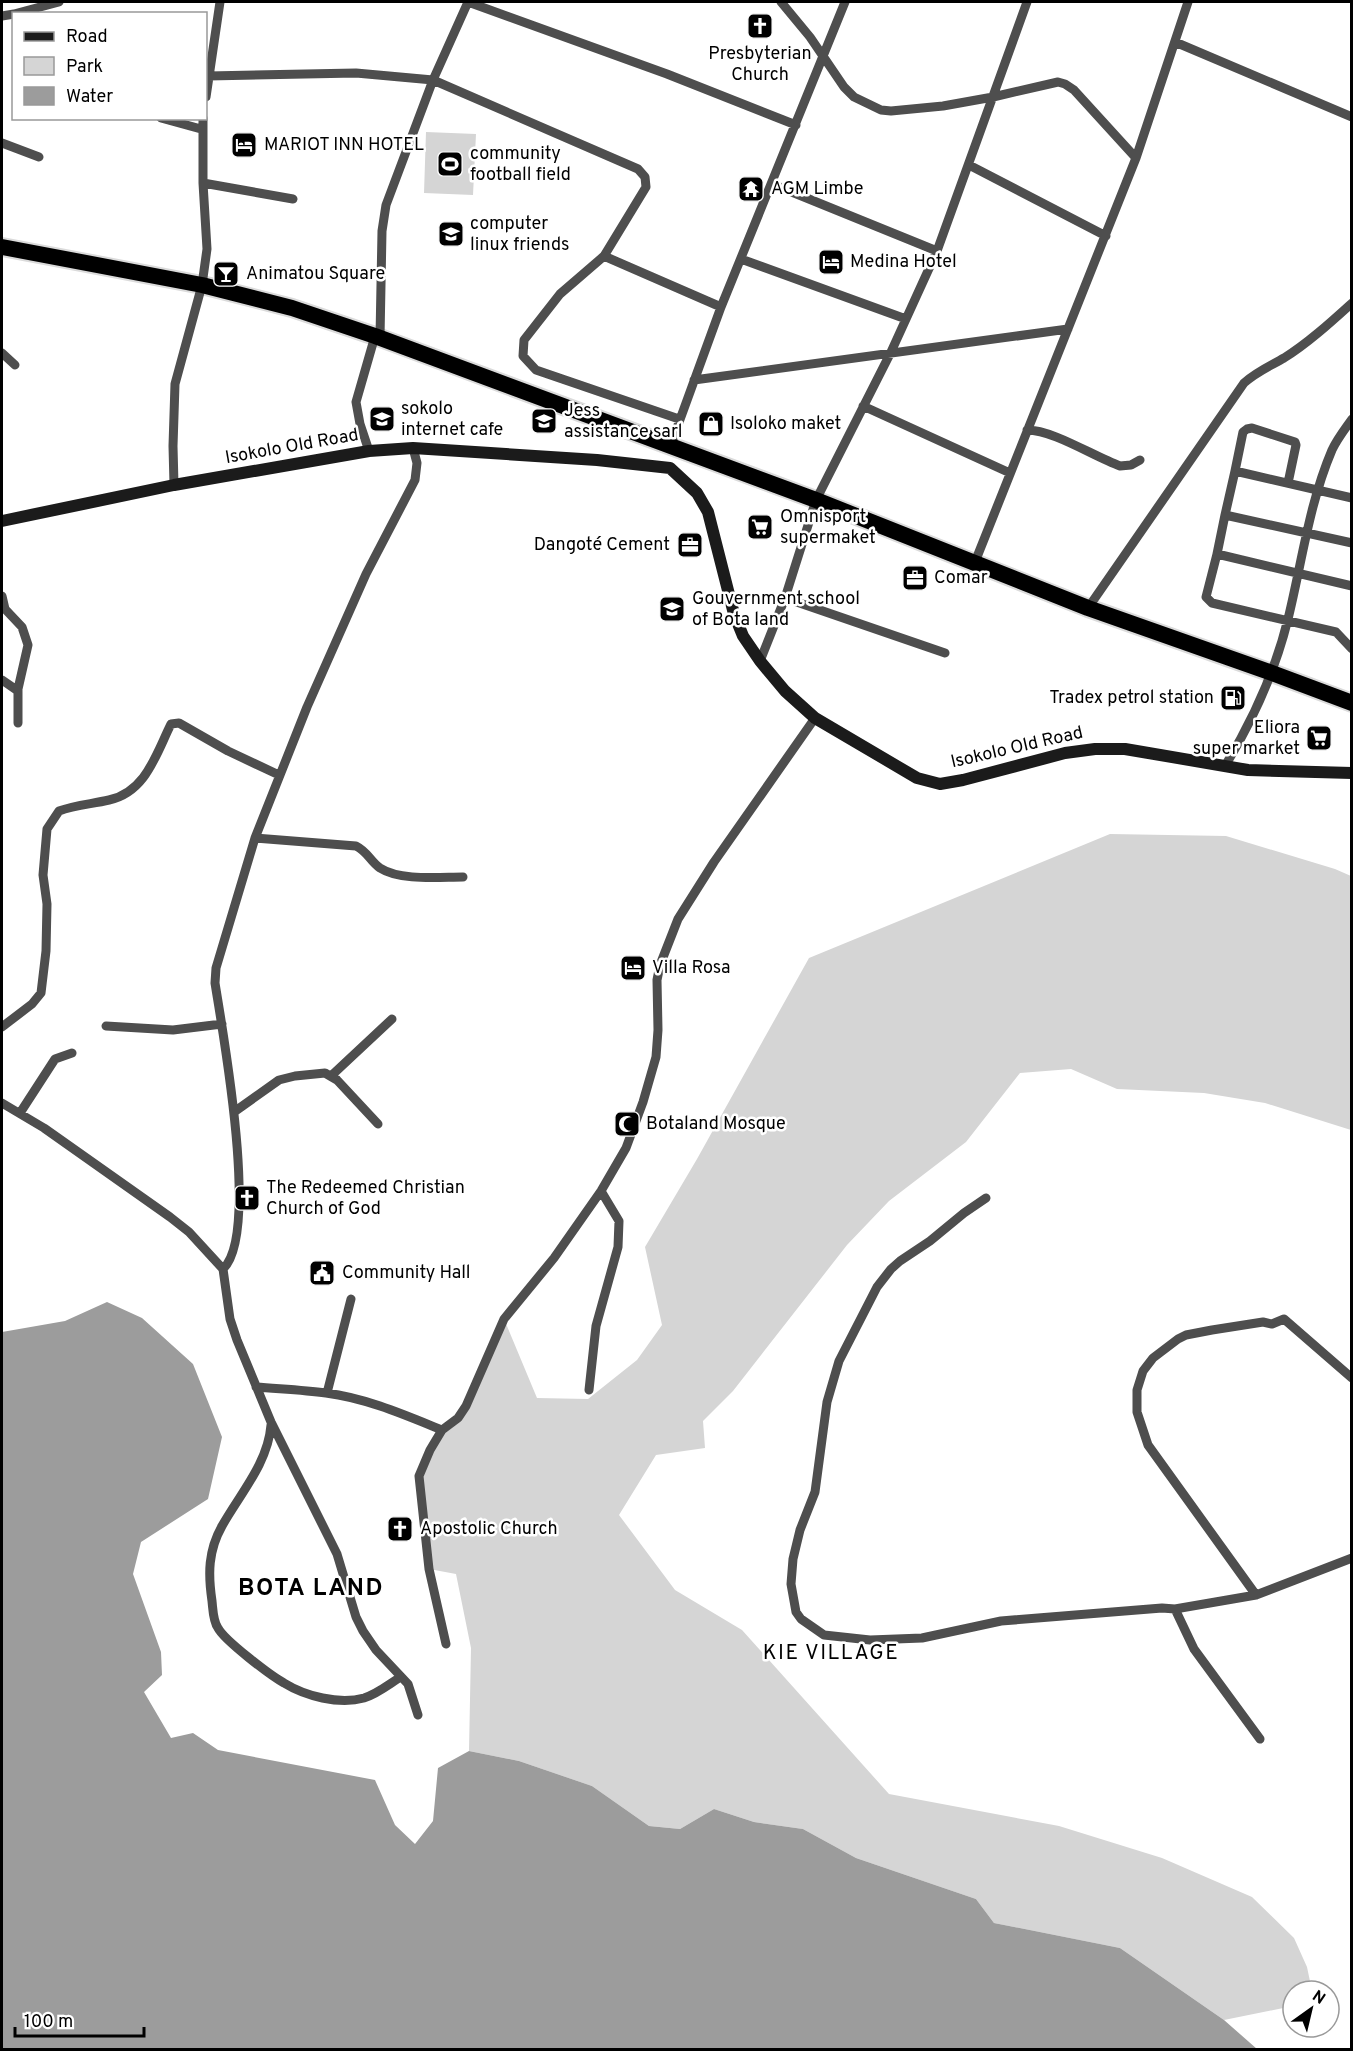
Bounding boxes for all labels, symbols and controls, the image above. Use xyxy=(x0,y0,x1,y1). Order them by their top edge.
church icon: Presbyterian Church xyxy=(745,11,775,41)
legend xyxy=(12,12,207,120)
text: Road xyxy=(66,26,108,49)
place label: Presbyterian Church xyxy=(708,43,812,87)
text: Park xyxy=(66,56,103,79)
text: Water xyxy=(66,86,113,109)
hotel icon: MARIOT INN HOTEL xyxy=(229,130,259,160)
place label: MARIOT INN HOTEL xyxy=(264,134,424,157)
place label: community football field xyxy=(470,143,571,187)
sports icon: community football field xyxy=(435,149,465,179)
temple icon: AGM Limbe xyxy=(736,174,766,204)
place label: AGM Limbe xyxy=(771,178,863,201)
place label: computer linux friends xyxy=(470,213,570,257)
school or university icon: computer linux friends xyxy=(436,219,466,249)
hotel icon: Medina Hotel xyxy=(816,247,846,277)
place label: Medina Hotel xyxy=(850,251,957,274)
bar icon: Animatou Square xyxy=(211,259,241,289)
place label: Animatou Square xyxy=(246,263,385,286)
place label: sokolo internet cafe xyxy=(401,398,503,442)
place label: Jess assistance sarl xyxy=(564,400,683,444)
school or university icon: sokolo internet cafe xyxy=(367,404,397,434)
school or university icon: Jess assistance sarl xyxy=(529,406,559,436)
shop icon: Isoloko maket xyxy=(696,409,726,439)
place label: Isoloko maket xyxy=(730,413,841,436)
street label: Isokolo Old Road xyxy=(224,424,360,470)
place label: Omnisport supermaket xyxy=(780,506,876,550)
supermarket icon: Omnisport supermaket xyxy=(745,512,775,542)
office icon: Dangoté Cement xyxy=(675,530,705,560)
place label: Dangoté Cement xyxy=(534,534,670,557)
office icon: Comar xyxy=(900,563,930,593)
place label: Comar xyxy=(934,567,988,590)
place label: Gouvernment school of Bota land xyxy=(692,588,860,632)
school or university icon: Gouvernment school of Bota land xyxy=(657,594,687,624)
fuel station icon: Tradex petrol station xyxy=(1218,683,1248,713)
place label: Tradex petrol station xyxy=(1049,687,1214,710)
place label: Eliora super market xyxy=(1193,717,1300,761)
street label: Isokolo Old Road xyxy=(949,722,1085,774)
supermarket icon: Eliora super market xyxy=(1304,723,1334,753)
hotel icon: Villa Rosa xyxy=(618,953,648,983)
place label: Villa Rosa xyxy=(652,957,731,980)
mosque icon: Botaland Mosque xyxy=(612,1109,642,1139)
place label: Botaland Mosque xyxy=(646,1113,786,1136)
place label: The Redeemed Christian Church of God xyxy=(266,1177,465,1221)
church icon: The Redeemed Christian Church of God xyxy=(232,1183,262,1213)
public building icon: Community Hall xyxy=(307,1258,337,1288)
place label: Community Hall xyxy=(342,1262,471,1285)
church icon: Apostolic Church xyxy=(385,1514,415,1544)
place label: Apostolic Church xyxy=(420,1518,558,1541)
district label: BOTA LAND xyxy=(238,1574,384,1604)
district label: KIE VILLAGE xyxy=(763,1640,899,1667)
north arrow xyxy=(1281,1979,1341,2039)
text: N xyxy=(1308,1987,1329,2010)
scale bar xyxy=(15,2000,144,2038)
text: 100 m xyxy=(24,2011,73,2034)

